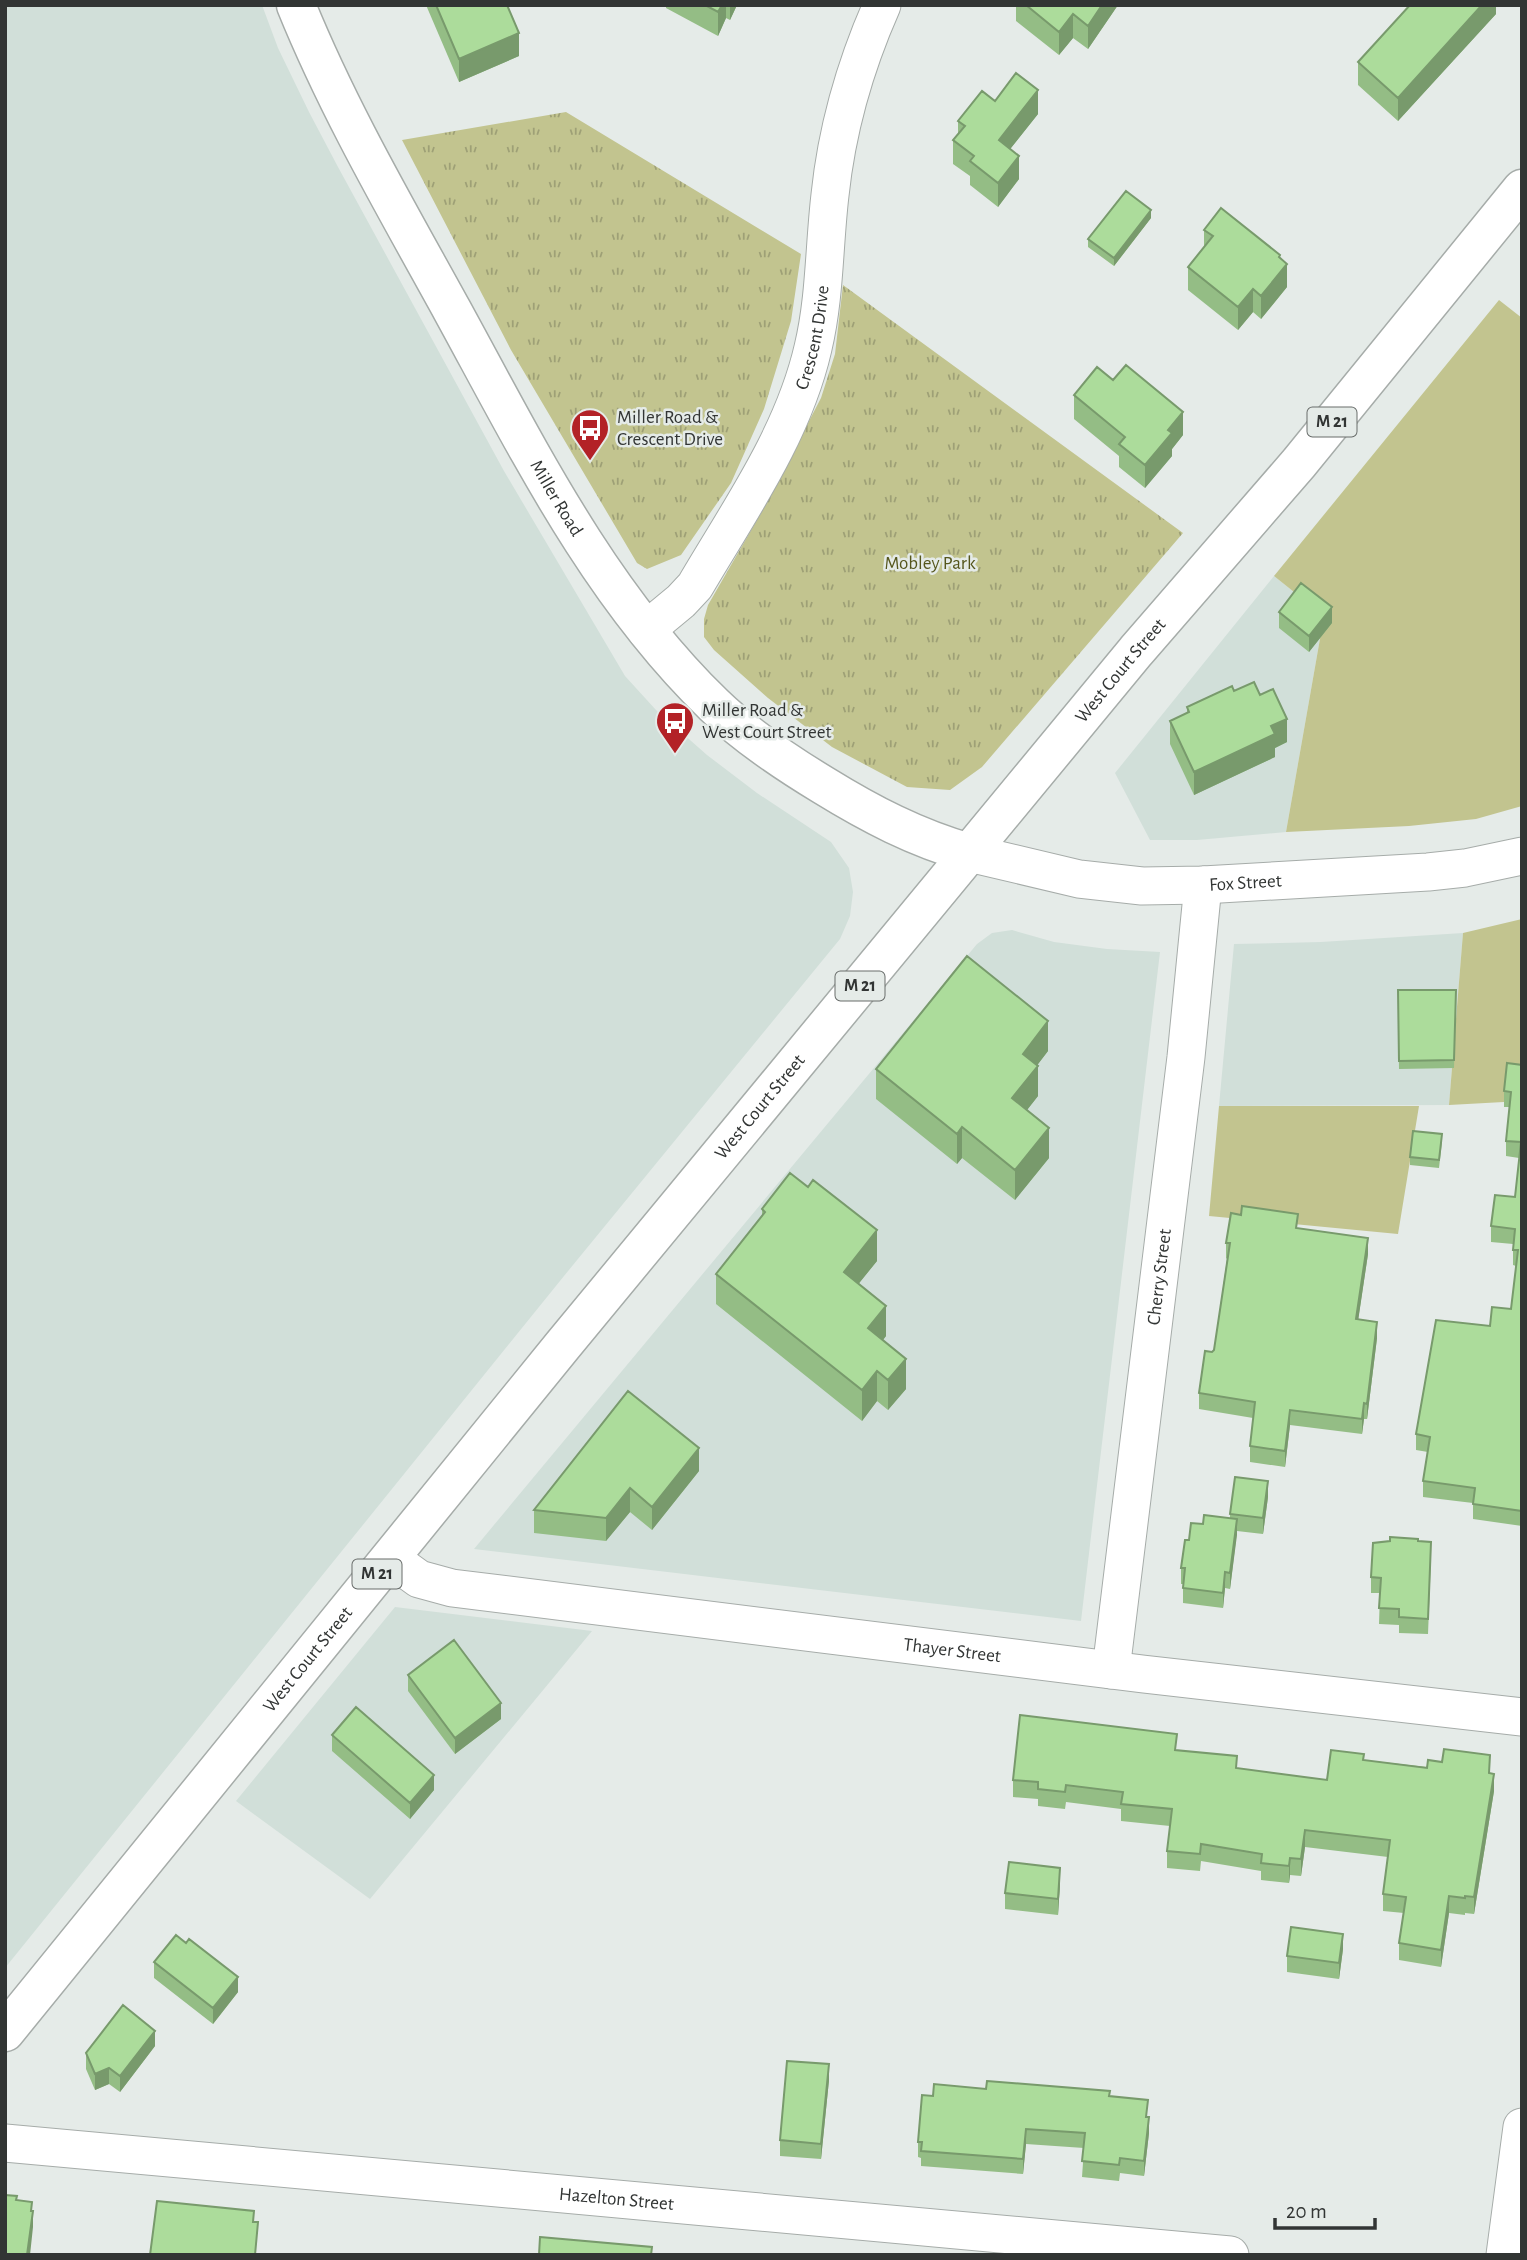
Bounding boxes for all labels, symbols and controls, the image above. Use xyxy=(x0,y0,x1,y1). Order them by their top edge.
street label: Crescent Drive xyxy=(792,285,832,392)
bus stop icon: Miller Road & Crescent Drive xyxy=(569,407,611,462)
place label: Miller Road & Crescent Drive xyxy=(617,408,723,449)
road number: M 21 xyxy=(1308,408,1356,436)
street label: Miller Road xyxy=(527,457,587,540)
park label: Mobley Park xyxy=(884,554,976,573)
street label: West Court Street xyxy=(1071,615,1169,726)
bus stop icon: Miller Road & West Court Street xyxy=(654,700,696,755)
place label: Miller Road & West Court Street xyxy=(702,701,832,742)
street label: Fox Street xyxy=(1209,871,1282,894)
road number: M 21 xyxy=(836,972,884,1001)
street label: West Court Street xyxy=(711,1051,808,1163)
street label: Cherry Street xyxy=(1144,1228,1174,1326)
road number: M 21 xyxy=(352,1560,402,1588)
street label: West Court Street xyxy=(259,1603,356,1716)
street label: Thayer Street xyxy=(902,1635,1002,1666)
street label: Hazelton Street xyxy=(558,2184,675,2214)
scale bar xyxy=(1275,2186,1375,2230)
text: 20 m xyxy=(1286,2201,1327,2222)

